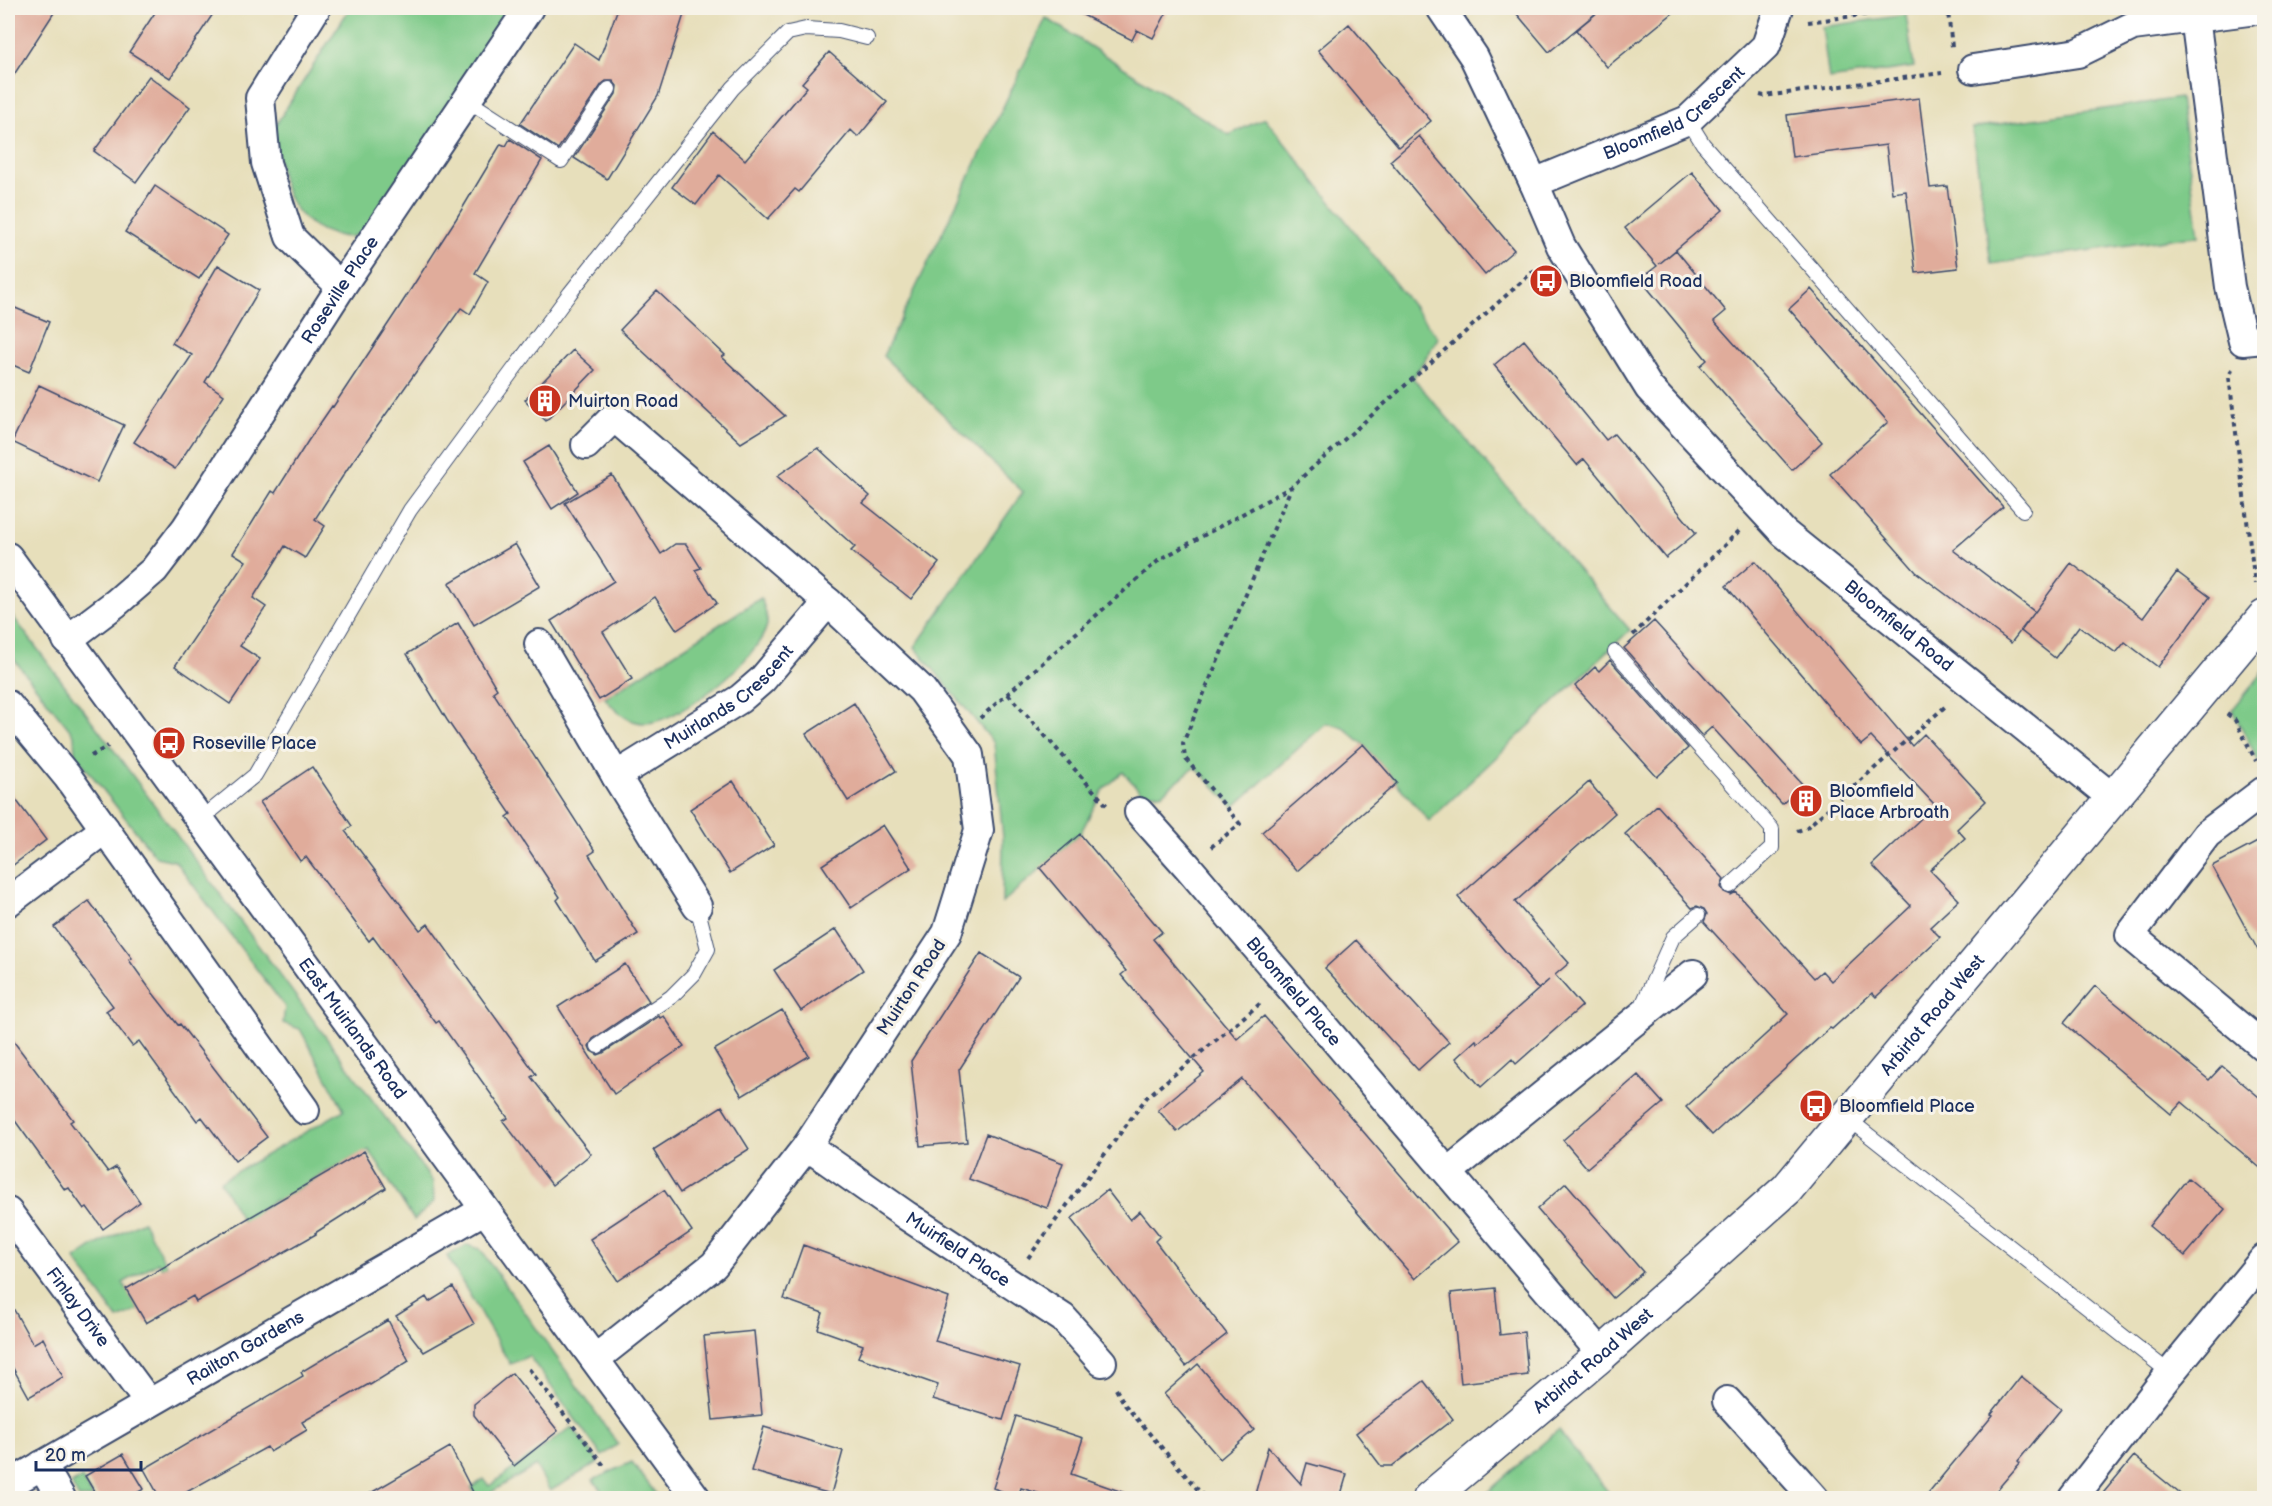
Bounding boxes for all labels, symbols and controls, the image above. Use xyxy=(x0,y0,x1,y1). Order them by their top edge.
street label: Bloomfield Crescent xyxy=(1600,62,1750,165)
street label: Roseville Place xyxy=(297,232,383,348)
bus stop icon: Bloomfield Road xyxy=(1528,263,1564,299)
place label: Bloomfield Road xyxy=(1569,271,1703,292)
building icon: Muirton Road xyxy=(527,383,563,419)
place label: Muirton Road xyxy=(568,391,678,412)
street label: Bloomfield Road xyxy=(1840,576,1957,676)
street label: Muirlands Crescent xyxy=(660,641,798,755)
bus stop icon: Roseville Place xyxy=(151,725,187,761)
place label: Roseville Place xyxy=(192,733,317,754)
place label: Bloomfield Place Arbroath xyxy=(1829,781,1949,823)
building icon: Bloomfield Place Arbroath xyxy=(1788,783,1824,819)
street label: Bloomfield Place xyxy=(1241,933,1346,1051)
street label: Muirton Road xyxy=(873,935,950,1039)
street label: Arbirlot Road West xyxy=(1876,950,1989,1080)
street label: East Muirlands Road xyxy=(294,954,411,1103)
bus stop icon: Bloomfield Place xyxy=(1798,1088,1834,1124)
place label: Bloomfield Place xyxy=(1839,1096,1975,1117)
street label: Muirfield Place xyxy=(902,1208,1014,1292)
street label: Finlay Drive xyxy=(41,1263,114,1351)
street label: Arbirlot Road West xyxy=(1529,1304,1658,1418)
street label: Railton Gardens xyxy=(183,1306,308,1390)
scale bar xyxy=(36,1434,141,1472)
text: 20 m xyxy=(45,1445,86,1466)

